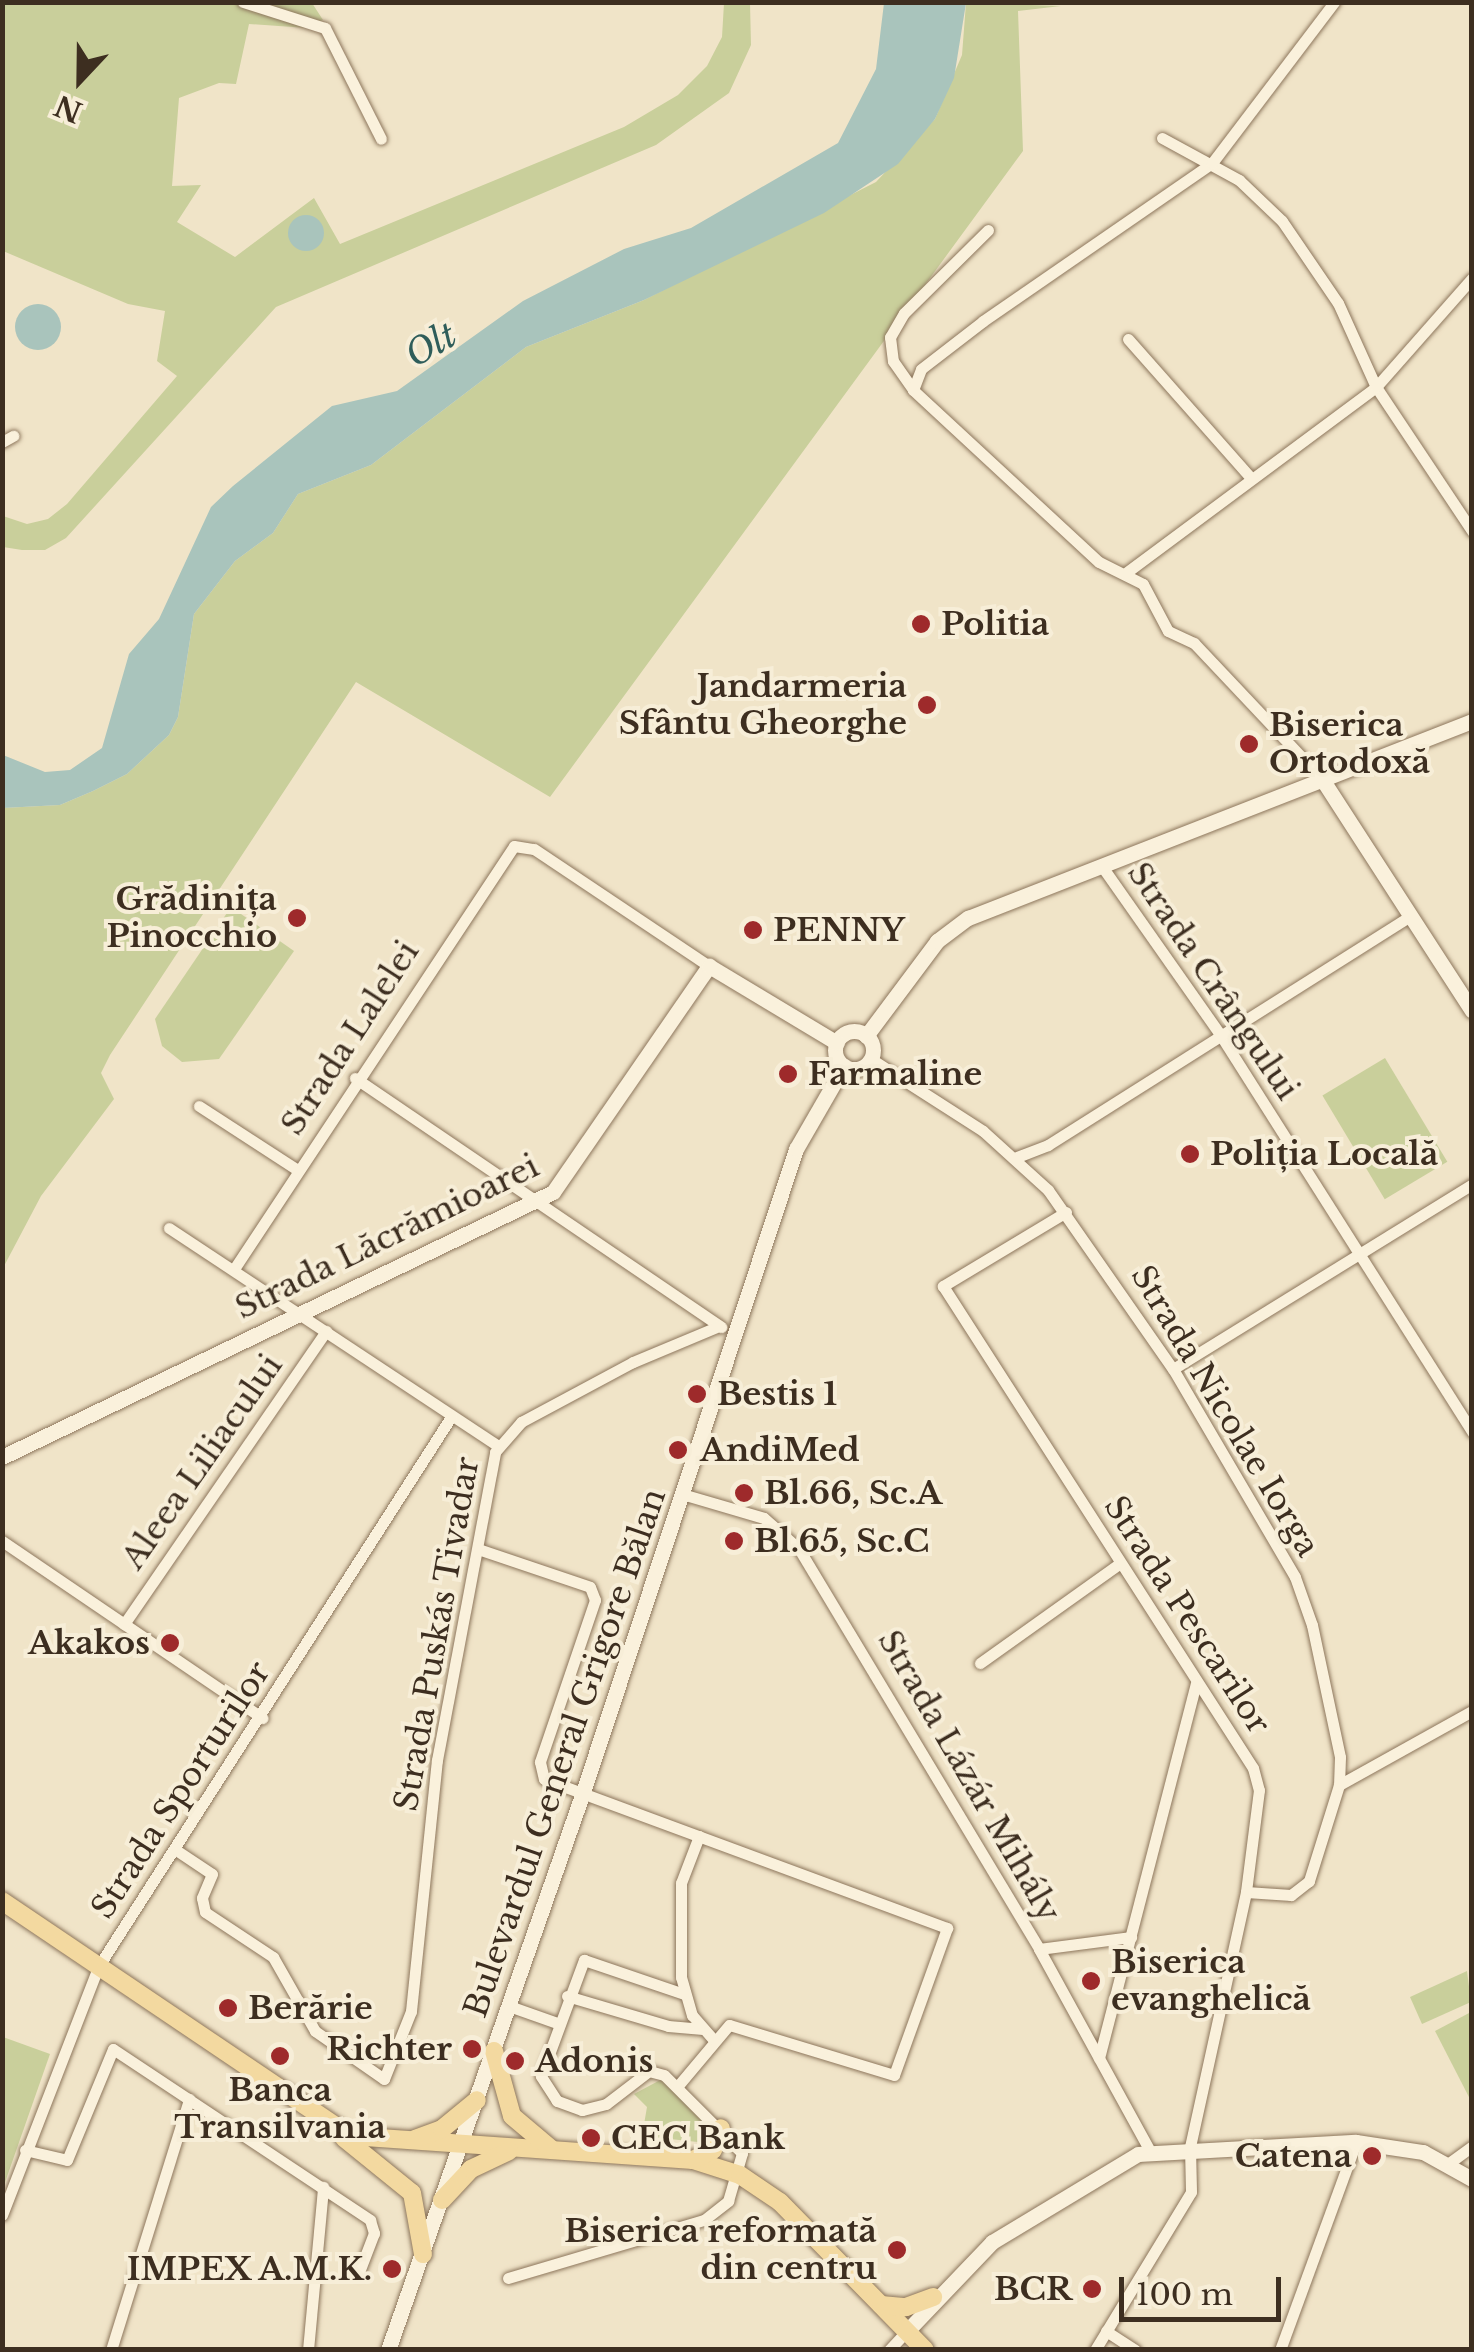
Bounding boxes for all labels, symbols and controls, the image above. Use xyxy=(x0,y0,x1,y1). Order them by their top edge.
north arrow xyxy=(30,30,130,130)
text: N xyxy=(50,87,87,129)
water label: Olt xyxy=(398,314,464,376)
place label: Politia xyxy=(941,605,1049,643)
marker: Politia xyxy=(910,613,932,635)
place label: Jandarmeria Sfântu Gheorghe xyxy=(619,668,907,743)
marker: Jandarmeria Sfântu Gheorghe xyxy=(916,694,938,716)
place label: Biserica Ortodoxă xyxy=(1269,707,1430,782)
marker: Biserica Ortodoxă xyxy=(1238,733,1260,755)
street label: Strada Crângului xyxy=(1119,855,1307,1107)
place label: Grădinița Pinocchio xyxy=(107,881,277,956)
marker: Grădinița Pinocchio xyxy=(286,907,308,929)
place label: PENNY xyxy=(773,911,905,949)
marker: PENNY xyxy=(742,919,764,941)
street label: Strada Lalelei xyxy=(273,934,427,1142)
place label: Farmaline xyxy=(808,1055,982,1093)
marker: Farmaline xyxy=(777,1063,799,1085)
place label: Poliția Locală xyxy=(1210,1135,1438,1173)
marker: Poliția Locală xyxy=(1179,1143,1201,1165)
street label: Strada Lăcrămioarei xyxy=(229,1147,545,1327)
street label: Strada Nicolae Iorga xyxy=(1123,1259,1327,1563)
street label: Aleea Liliacului xyxy=(114,1347,290,1577)
place label: Bestis 1 xyxy=(717,1375,837,1413)
marker: Bestis 1 xyxy=(686,1383,708,1405)
place label: AndiMed xyxy=(700,1431,860,1469)
marker: AndiMed xyxy=(665,1437,691,1463)
street label: Strada Puskás Tivadar xyxy=(387,1453,487,1815)
place label: Bl.66, Sc.A xyxy=(764,1474,942,1512)
marker: Bl.66, Sc.A xyxy=(733,1482,755,1504)
street label: Bulevardul General Grigore Bălan xyxy=(456,1484,674,2022)
street label: Strada Pescarilor xyxy=(1096,1489,1278,1741)
place label: Bl.65, Sc.C xyxy=(754,1522,929,1560)
marker: Bl.65, Sc.C xyxy=(723,1530,745,1552)
street label: Strada Lázár Mihály xyxy=(870,1623,1068,1929)
place label: Akakos xyxy=(28,1624,150,1662)
marker: Akakos xyxy=(159,1632,181,1654)
street label: Strada Sporturilor xyxy=(84,1654,278,1926)
place label: Biserica evanghelică xyxy=(1111,1944,1311,2019)
marker: Biserica evanghelică xyxy=(1080,1970,1102,1992)
place label: Berărie xyxy=(248,1989,373,2027)
marker: Berărie xyxy=(217,1997,239,2019)
place label: Richter xyxy=(327,2030,452,2068)
marker: Richter xyxy=(461,2038,483,2060)
place label: Adonis xyxy=(535,2042,653,2080)
marker: Banca Transilvania xyxy=(269,2045,291,2067)
marker: Adonis xyxy=(504,2050,526,2072)
place label: Banca Transilvania xyxy=(174,2072,386,2147)
place label: CEC Bank xyxy=(611,2119,785,2157)
marker: CEC Bank xyxy=(580,2127,602,2149)
place label: Catena xyxy=(1235,2137,1352,2175)
marker: Catena xyxy=(1361,2145,1383,2167)
place label: Biserica reformată din centru xyxy=(564,2213,877,2288)
marker: Biserica reformată din centru xyxy=(886,2239,908,2261)
place label: IMPEX A.M.K. xyxy=(125,2250,372,2288)
scale bar xyxy=(1124,2257,1286,2319)
marker: IMPEX A.M.K. xyxy=(381,2258,403,2280)
place label: BCR xyxy=(994,2270,1072,2308)
text: 100 m xyxy=(1136,2276,1233,2313)
marker: BCR xyxy=(1081,2278,1103,2300)

